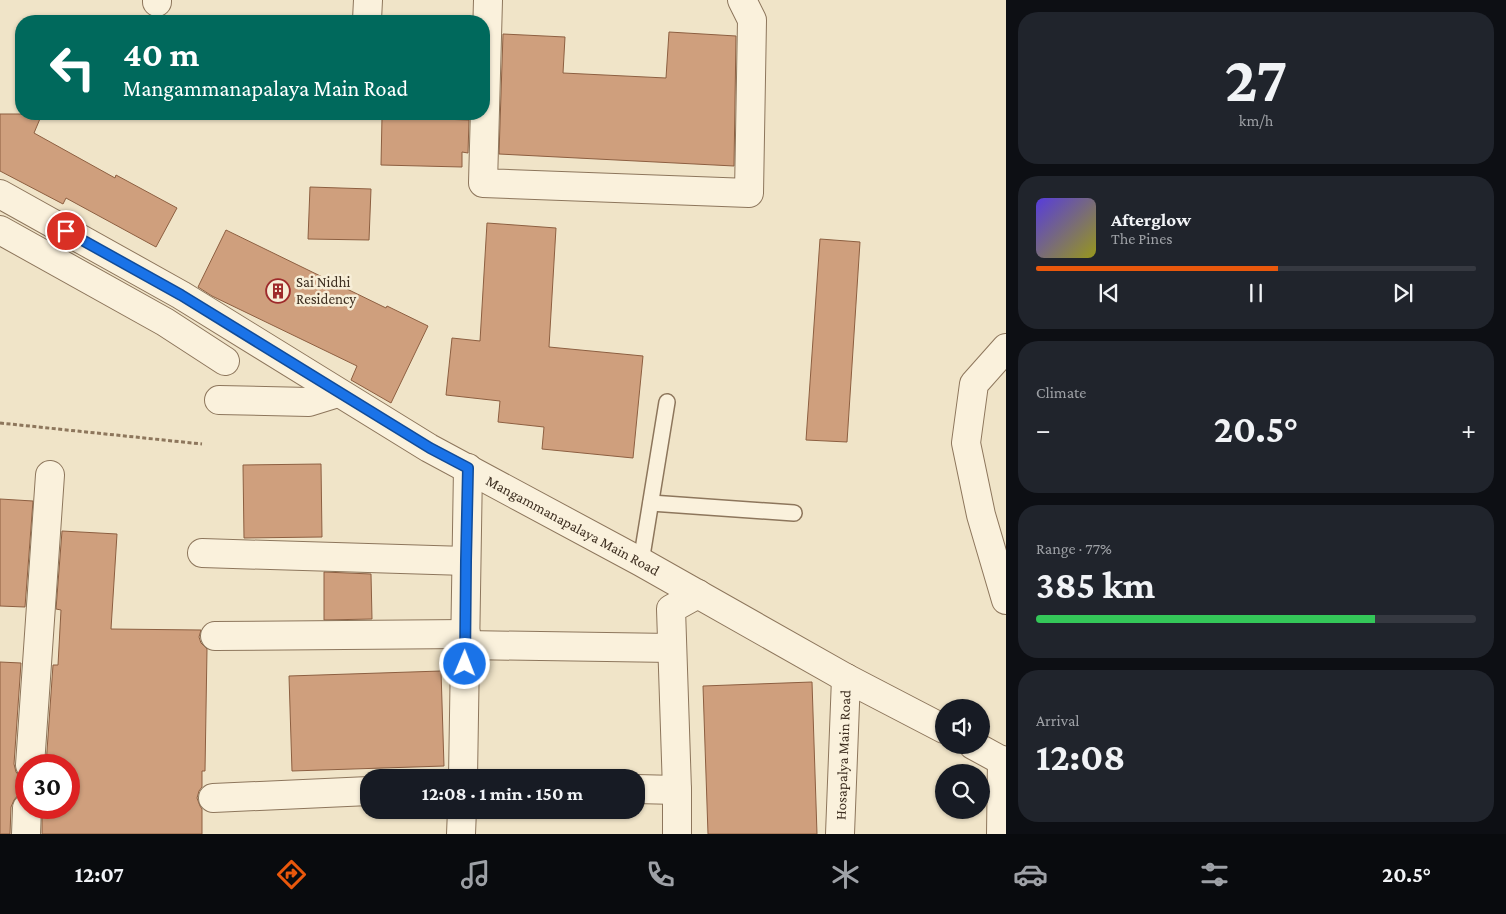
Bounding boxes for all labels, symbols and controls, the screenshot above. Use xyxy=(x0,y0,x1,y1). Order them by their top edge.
icon: left xyxy=(40,35,105,100)
text: 40 m xyxy=(123,35,200,74)
text: 27 xyxy=(1224,43,1288,115)
text: Mangammanapalaya Main Road xyxy=(123,76,408,101)
text: km/h xyxy=(1239,112,1273,129)
text: Afterglow xyxy=(1111,209,1191,230)
pin xyxy=(45,210,87,252)
icon: arrive xyxy=(52,217,80,245)
text: The Pines xyxy=(1111,230,1172,247)
place label: Sai Nidhi Residency xyxy=(296,274,356,308)
building icon: Sai Nidhi Residency xyxy=(265,278,291,304)
icon: previous xyxy=(1095,279,1123,307)
icon: pause xyxy=(1242,279,1270,307)
icon: next xyxy=(1389,279,1417,307)
text: Climate xyxy=(1036,384,1086,401)
text: 20.5° xyxy=(1214,408,1298,450)
text: − xyxy=(1036,414,1051,445)
text: + xyxy=(1461,414,1476,445)
street label: Mangammanapalaya Main Road xyxy=(483,472,662,579)
text: Range · 77% xyxy=(1036,540,1112,557)
text: 385 km xyxy=(1036,564,1155,606)
position arrow xyxy=(438,637,490,689)
street label: Hosapalya Main Road xyxy=(833,690,854,820)
map controls xyxy=(935,699,990,819)
button: sound xyxy=(935,699,990,754)
text: Arrival xyxy=(1036,712,1080,729)
text: 12:08 xyxy=(1036,736,1125,778)
speed limit sign: 30 xyxy=(15,754,80,819)
button: search xyxy=(935,764,990,819)
text: 12:08 · 1 min · 150 m xyxy=(422,783,583,804)
icon: directions xyxy=(274,857,309,892)
icon: music xyxy=(458,857,493,892)
icon: phone xyxy=(643,857,678,892)
icon: climate xyxy=(828,857,863,892)
icon: car xyxy=(1013,857,1048,892)
icon: filters xyxy=(1197,857,1232,892)
text: 12:07 xyxy=(75,862,124,887)
text: 20.5° xyxy=(1382,862,1431,887)

